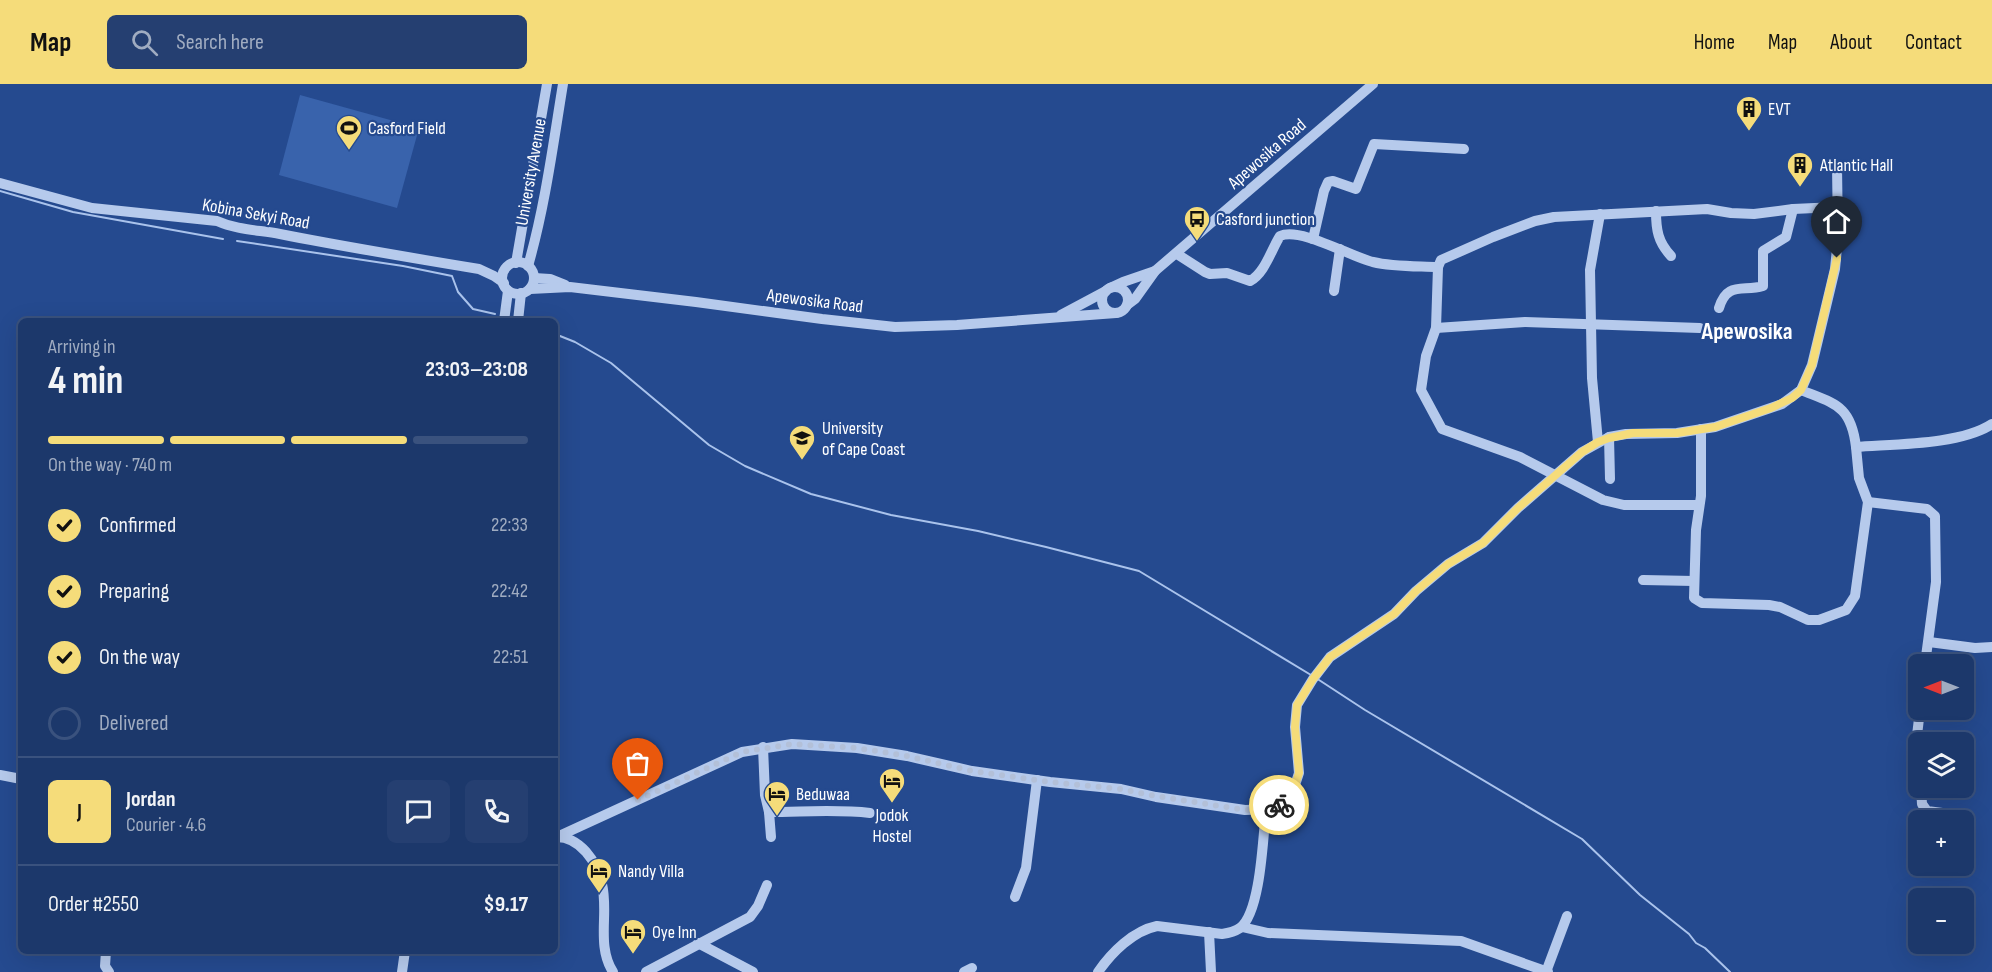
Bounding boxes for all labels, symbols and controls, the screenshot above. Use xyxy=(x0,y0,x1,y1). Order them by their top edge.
search box xyxy=(107,15,527,69)
text: Map xyxy=(30,26,71,59)
icon: search xyxy=(128,26,161,59)
text: Search here xyxy=(176,29,264,56)
text: Home xyxy=(1694,30,1735,55)
text: Map xyxy=(1768,30,1797,55)
text: About xyxy=(1830,30,1872,55)
text: Contact xyxy=(1905,30,1962,55)
building icon: EVT xyxy=(1734,94,1764,132)
place label: EVT xyxy=(1768,99,1791,120)
sports icon: Casford Field xyxy=(334,113,364,151)
street label: Apewosika Road xyxy=(1223,114,1310,194)
street label: University Avenue xyxy=(511,117,551,227)
place label: Casford Field xyxy=(368,118,446,139)
building icon: Atlantic Hall xyxy=(1785,150,1815,188)
place label: Atlantic Hall xyxy=(1819,155,1893,176)
street label: Kobina Sekyi Road xyxy=(201,194,311,234)
pin xyxy=(1811,196,1862,258)
bus stop icon: Casford junction xyxy=(1182,204,1212,242)
icon: home xyxy=(1820,205,1853,238)
place label: Casford junction xyxy=(1216,209,1315,230)
street label: Apewosika Road xyxy=(765,285,864,317)
district label: Apewosika xyxy=(1700,317,1793,346)
text: Arriving in xyxy=(48,335,116,359)
text: 23:03–23:08 xyxy=(425,356,528,383)
text: 4 min xyxy=(48,358,123,405)
place label: University of Cape Coast xyxy=(822,418,906,460)
school or university icon: University of Cape Coast xyxy=(787,423,817,461)
text: On the way · 740 m xyxy=(48,453,172,477)
icon: check xyxy=(48,509,81,542)
text: Confirmed xyxy=(99,512,176,539)
text: 22:33 xyxy=(491,513,528,537)
icon: check xyxy=(48,575,81,608)
text: Preparing xyxy=(99,578,169,605)
text: 22:42 xyxy=(491,579,528,603)
icon: check xyxy=(48,641,81,674)
text: On the way xyxy=(99,644,180,671)
text: 22:51 xyxy=(493,645,528,669)
north arrow xyxy=(1908,654,1974,720)
map controls xyxy=(1908,654,1974,954)
text: Delivered xyxy=(99,710,168,737)
button: layers xyxy=(1908,732,1974,798)
pin xyxy=(612,738,663,800)
icon: bag xyxy=(621,747,654,780)
hotel icon: Jodok Hostel xyxy=(877,766,907,804)
courier xyxy=(1249,775,1309,835)
hotel icon: Beduwaa xyxy=(762,779,792,817)
button: chat xyxy=(387,780,450,843)
button: phone xyxy=(465,780,528,843)
place label: Beduwaa xyxy=(796,784,850,805)
text: Jordan xyxy=(126,786,175,813)
icon: bike xyxy=(1263,789,1296,822)
text: J xyxy=(77,798,82,825)
place label: Jodok Hostel xyxy=(872,805,912,847)
button: + xyxy=(1908,810,1974,876)
text: Courier · 4.6 xyxy=(126,813,206,837)
hotel icon: Nandy Villa xyxy=(584,856,614,894)
place label: Nandy Villa xyxy=(618,861,684,882)
button: − xyxy=(1908,888,1974,954)
text: Order #2550 xyxy=(48,891,139,918)
text: $9.17 xyxy=(483,891,528,918)
hotel icon: Oye Inn xyxy=(618,917,648,955)
place label: Oye Inn xyxy=(652,922,697,943)

